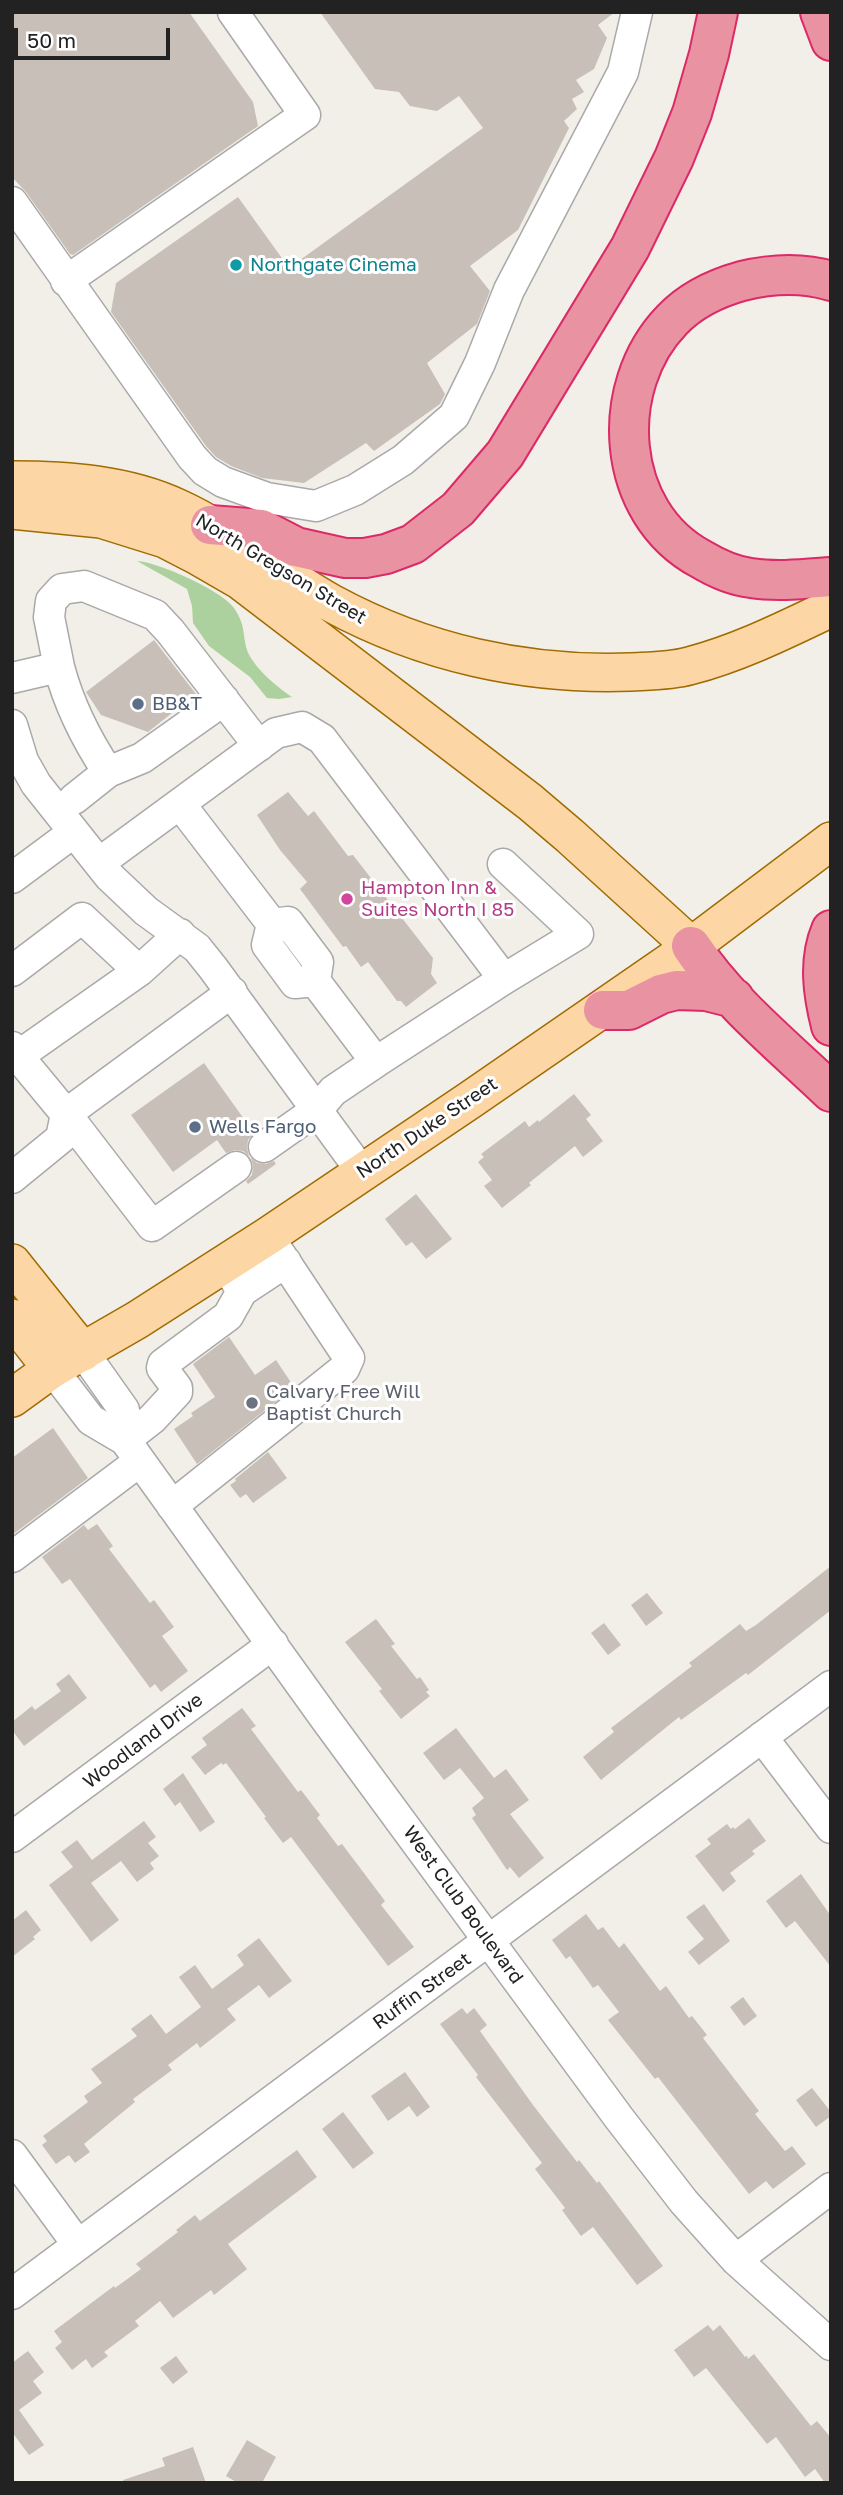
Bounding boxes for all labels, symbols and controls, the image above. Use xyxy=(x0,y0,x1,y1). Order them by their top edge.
scale bar xyxy=(18,14,173,58)
text: 50 m xyxy=(27,27,76,53)
place label: Northgate Cinema xyxy=(250,254,417,276)
marker: Northgate Cinema xyxy=(228,257,244,273)
street label: North Gregson Street xyxy=(191,509,371,629)
place label: BB&T xyxy=(152,693,202,715)
marker: BB&T xyxy=(130,696,146,712)
place label: Hampton Inn & Suites North I 85 xyxy=(361,877,514,921)
marker: Hampton Inn & Suites North I 85 xyxy=(339,891,355,907)
street label: North Duke Street xyxy=(352,1072,502,1184)
place label: Wells Fargo xyxy=(209,1116,316,1138)
marker: Wells Fargo xyxy=(187,1119,203,1135)
place label: Calvary Free Will Baptist Church xyxy=(266,1381,420,1425)
marker: Calvary Free Will Baptist Church xyxy=(244,1395,260,1411)
street label: Woodland Drive xyxy=(79,1689,207,1793)
street label: West Club Boulevard xyxy=(398,1822,528,1988)
street label: Ruffin Street xyxy=(368,1948,476,2034)

